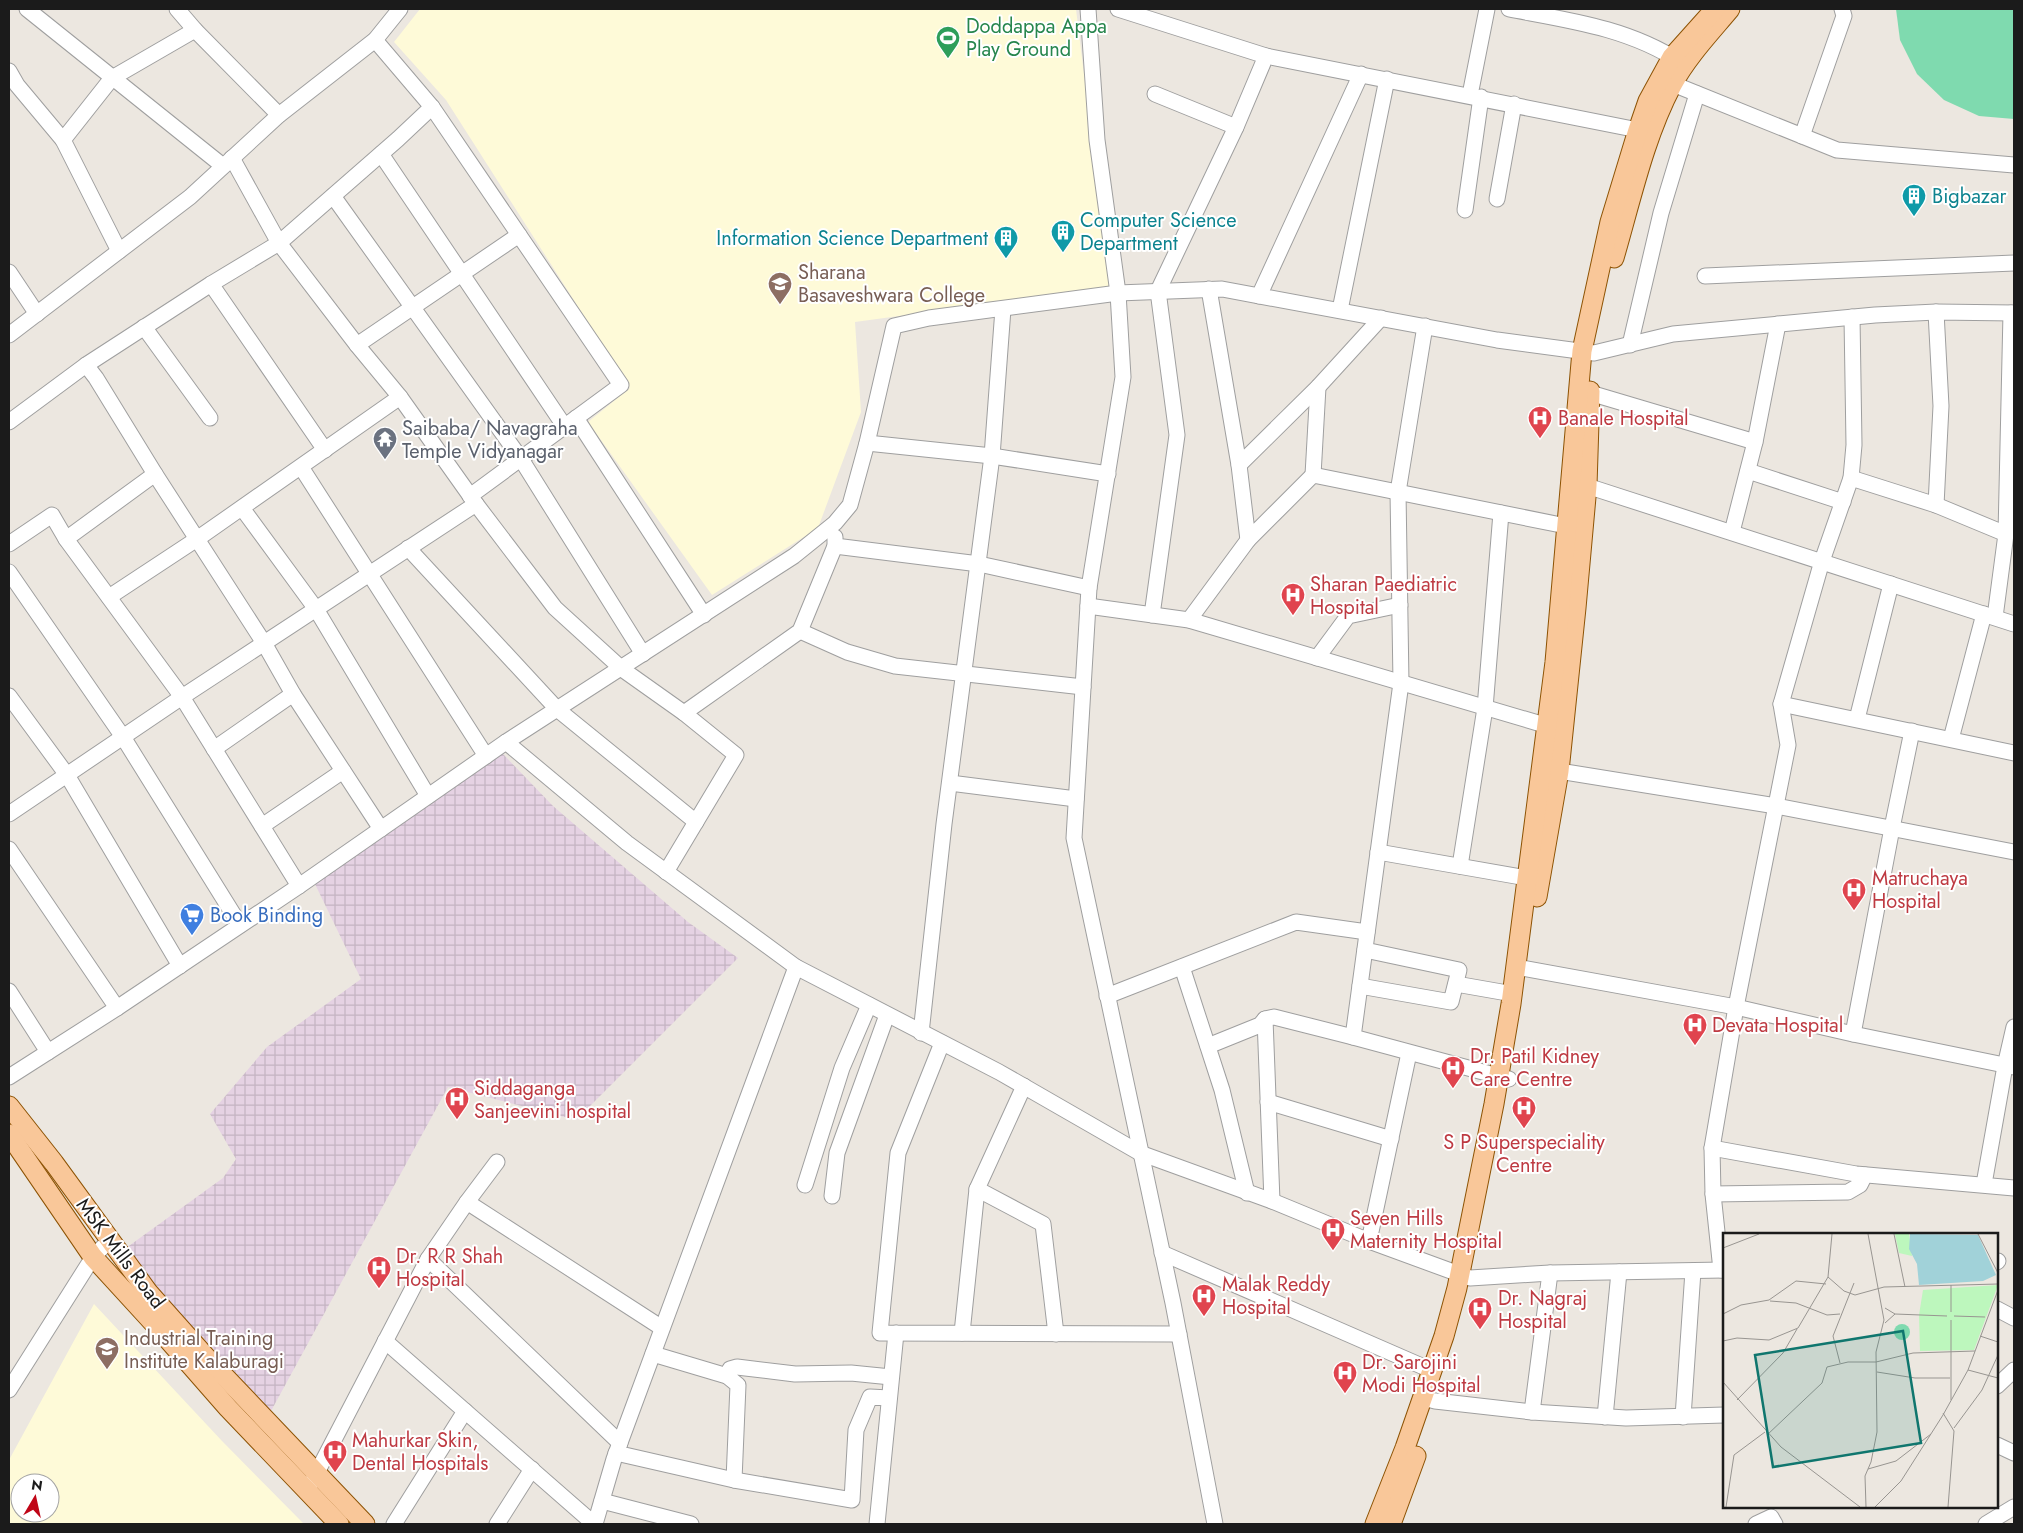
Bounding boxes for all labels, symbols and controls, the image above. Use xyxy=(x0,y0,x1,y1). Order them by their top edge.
place label: Doddappa Appa Play Ground xyxy=(966,12,1107,64)
sports icon: Doddappa Appa Play Ground xyxy=(935,25,961,59)
place label: Bigbazar xyxy=(1932,182,2007,211)
building icon: Bigbazar xyxy=(1901,183,1927,217)
place label: Computer Science Department xyxy=(1080,206,1236,258)
building icon: Computer Science Department xyxy=(1050,219,1076,253)
place label: Information Science Department xyxy=(716,224,988,253)
building icon: Information Science Department xyxy=(993,225,1019,259)
place label: Sharana Basaveshwara College xyxy=(798,258,985,310)
school or university icon: Sharana Basaveshwara College xyxy=(767,271,793,305)
place label: Banale Hospital xyxy=(1558,404,1689,433)
hospital icon: Banale Hospital xyxy=(1527,405,1553,439)
place label: Saibaba/ Navagraha Temple Vidyanagar xyxy=(402,414,578,466)
temple icon: Saibaba/ Navagraha Temple Vidyanagar xyxy=(372,426,398,460)
place label: Sharan Paediatric Hospital xyxy=(1310,570,1457,622)
hospital icon: Sharan Paediatric Hospital xyxy=(1280,582,1306,616)
place label: Matruchaya Hospital xyxy=(1872,864,1968,916)
hospital icon: Matruchaya Hospital xyxy=(1841,877,1867,911)
place label: Book Binding xyxy=(210,901,323,930)
supermarket icon: Book Binding xyxy=(179,902,205,936)
place label: Devata Hospital xyxy=(1712,1011,1843,1040)
hospital icon: Devata Hospital xyxy=(1682,1012,1708,1046)
place label: Dr. Patil Kidney Care Centre xyxy=(1470,1042,1599,1094)
hospital icon: Dr. Patil Kidney Care Centre xyxy=(1440,1055,1466,1089)
place label: Siddaganga Sanjeevini hospital xyxy=(474,1074,631,1126)
hospital icon: Siddaganga Sanjeevini hospital xyxy=(444,1086,470,1120)
hospital icon: S P Superspeciality Centre xyxy=(1511,1095,1537,1129)
place label: S P Superspeciality Centre xyxy=(1443,1128,1605,1180)
street label: MSK Mills Road xyxy=(69,1192,172,1315)
place label: Seven Hills Maternity Hospital xyxy=(1350,1204,1502,1256)
hospital icon: Seven Hills Maternity Hospital xyxy=(1320,1217,1346,1251)
inset map xyxy=(1723,1233,1998,1508)
place label: Dr. R R Shah Hospital xyxy=(396,1242,503,1294)
hospital icon: Dr. R R Shah Hospital xyxy=(366,1255,392,1289)
place label: Malak Reddy Hospital xyxy=(1222,1270,1330,1322)
hospital icon: Malak Reddy Hospital xyxy=(1191,1283,1217,1317)
place label: Dr. Nagraj Hospital xyxy=(1498,1284,1587,1336)
hospital icon: Dr. Nagraj Hospital xyxy=(1467,1296,1493,1330)
place label: Industrial Training Institute Kalaburagi xyxy=(124,1324,284,1376)
school or university icon: Industrial Training Institute Kalaburagi xyxy=(94,1336,120,1370)
place label: Dr. Sarojini Modi Hospital xyxy=(1362,1348,1481,1400)
hospital icon: Dr. Sarojini Modi Hospital xyxy=(1332,1360,1358,1394)
place label: Mahurkar Skin, Dental Hospitals xyxy=(352,1426,488,1478)
hospital icon: Mahurkar Skin, Dental Hospitals xyxy=(322,1439,348,1473)
north arrow xyxy=(10,1473,60,1523)
text: N xyxy=(30,1474,44,1496)

